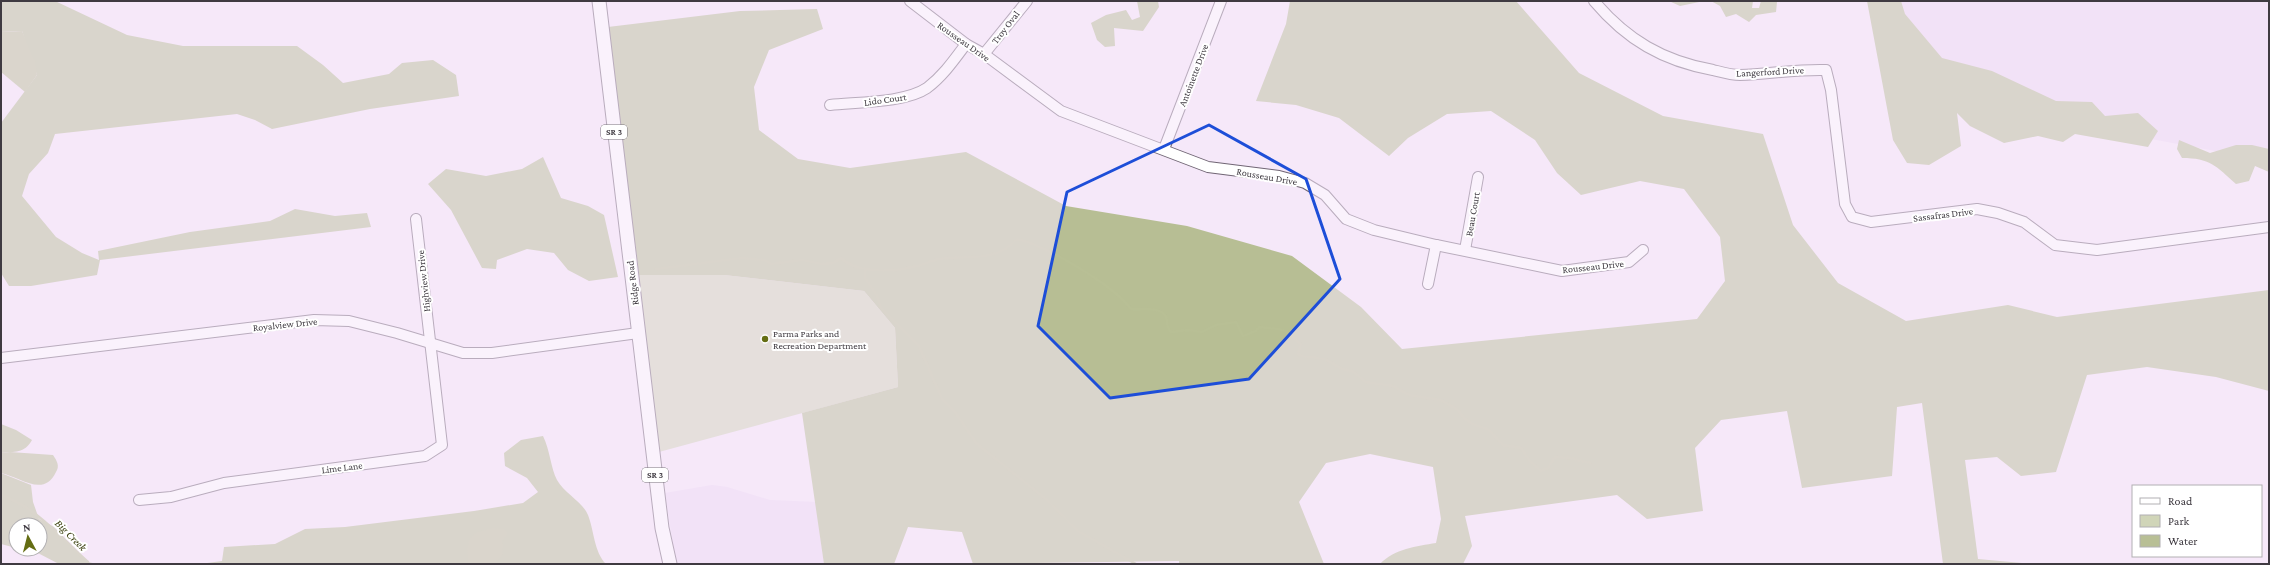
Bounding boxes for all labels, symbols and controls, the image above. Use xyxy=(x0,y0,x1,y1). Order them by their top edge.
street label: Troy Oval xyxy=(989,8,1022,46)
street label: Rousseau Drive xyxy=(935,19,993,64)
street label: Antoinette Drive xyxy=(1176,42,1211,108)
street label: Langerford Drive xyxy=(1736,64,1805,79)
street label: Lido Court xyxy=(863,91,908,108)
road number: SR 3 xyxy=(601,125,627,139)
street label: Rousseau Drive xyxy=(1236,166,1299,187)
street label: Beau Court xyxy=(1463,190,1482,237)
street label: Sassafras Drive xyxy=(1912,205,1974,224)
street label: Highview Drive xyxy=(415,249,432,312)
street label: Rousseau Drive xyxy=(1562,258,1625,275)
street label: Ridge Road xyxy=(624,259,641,306)
street label: Royalview Drive xyxy=(252,316,318,333)
place label: Parma Parks and Recreation Department xyxy=(773,328,867,351)
marker: Parma Parks and Recreation Department xyxy=(760,334,770,344)
street label: Lime Lane xyxy=(321,459,364,475)
road number: SR 3 xyxy=(642,468,668,482)
legend xyxy=(2132,485,2262,557)
text: Road xyxy=(2168,494,2193,508)
text: Park xyxy=(2168,514,2190,528)
north arrow xyxy=(8,517,48,557)
water label: Big Creek xyxy=(52,517,90,555)
text: N xyxy=(22,521,32,533)
text: Water xyxy=(2168,534,2198,548)

